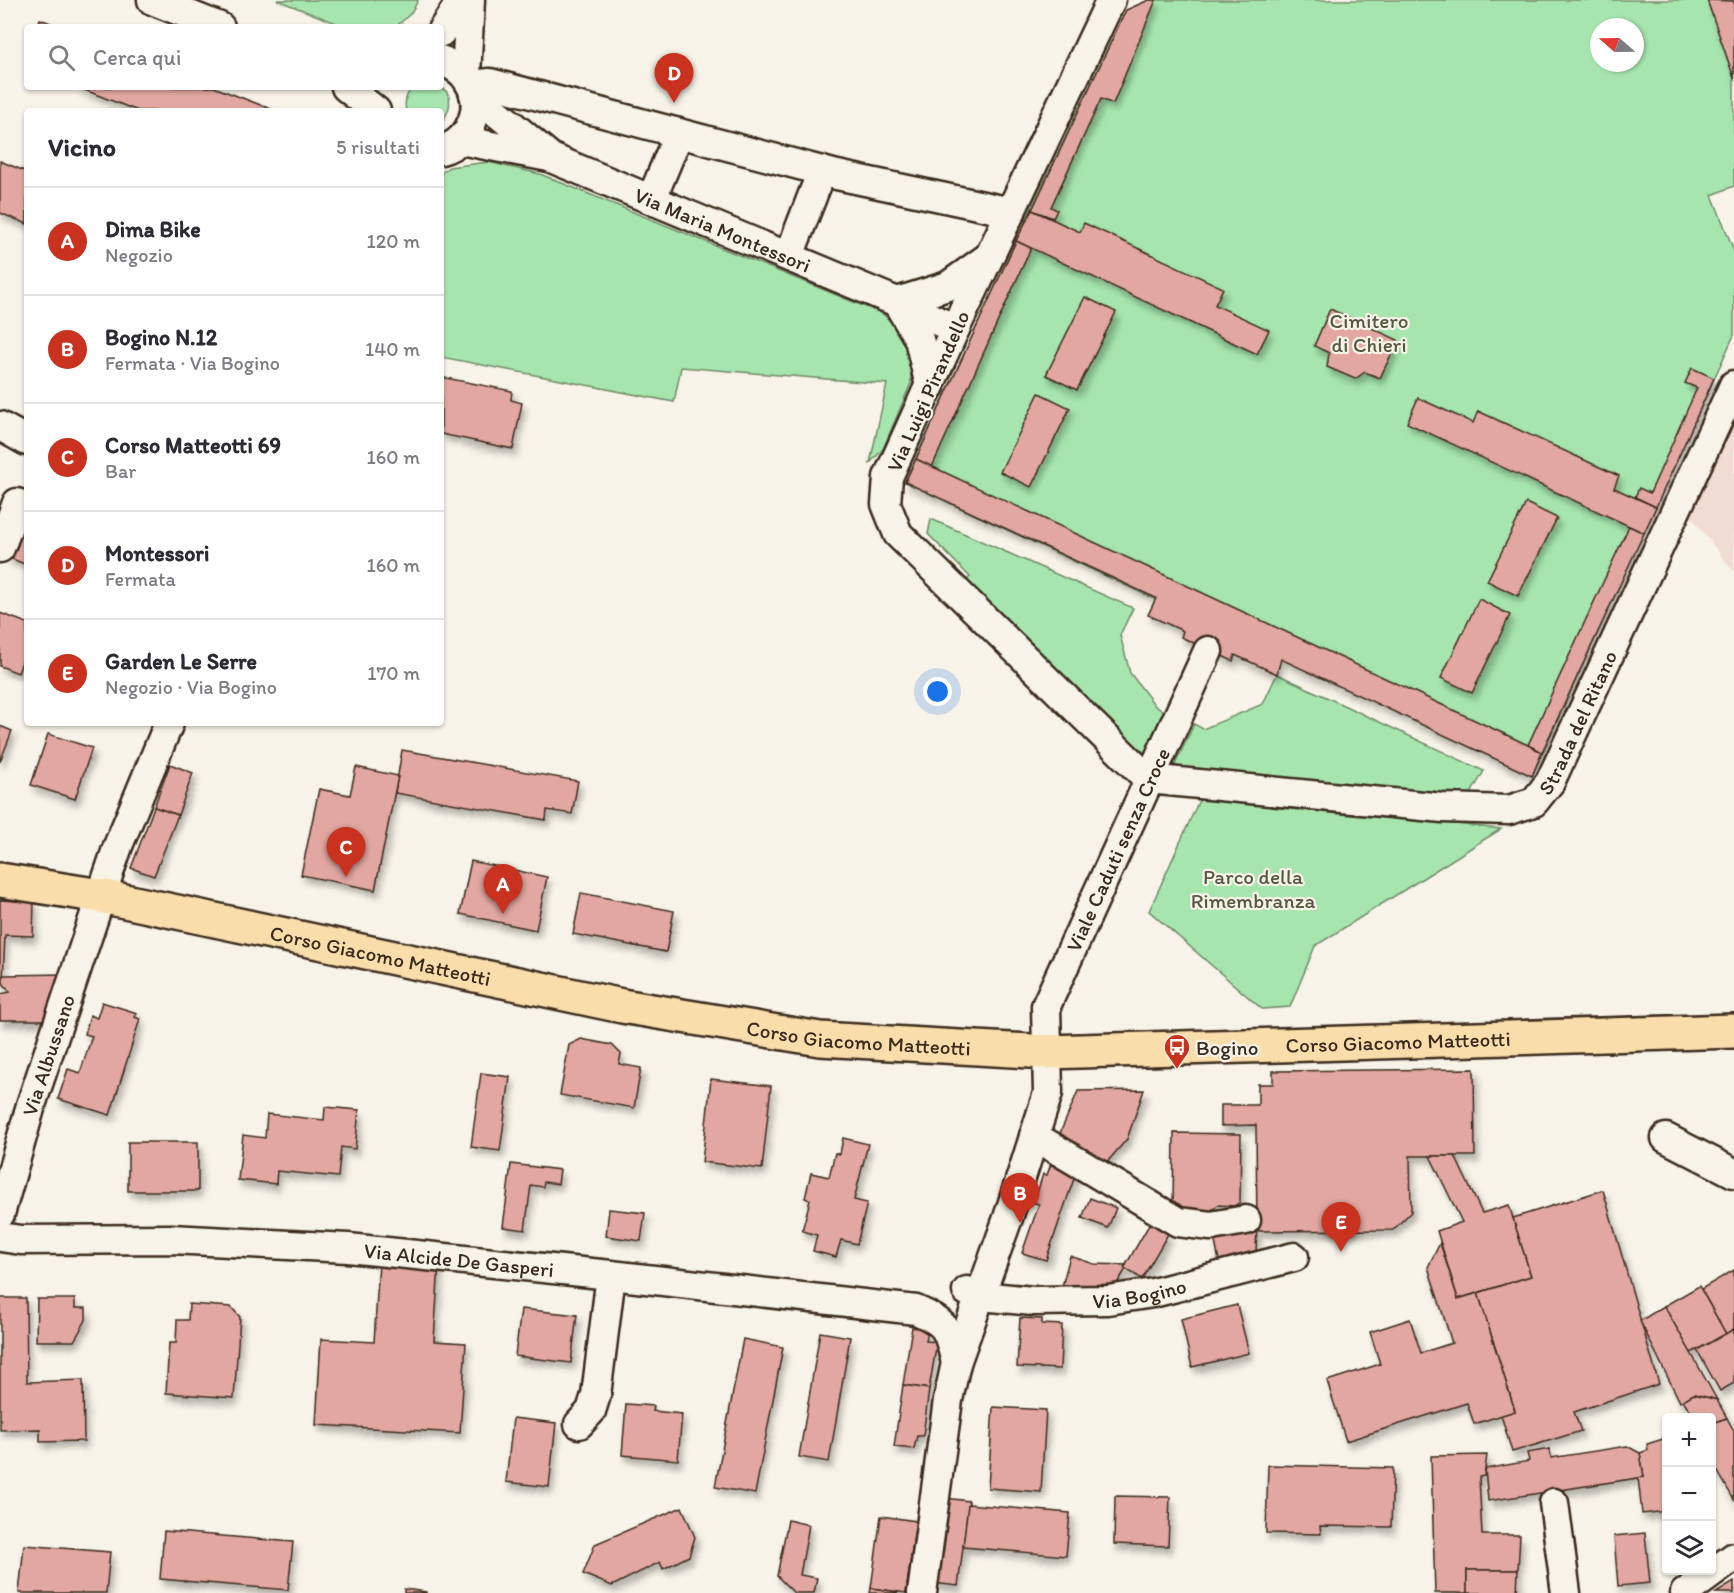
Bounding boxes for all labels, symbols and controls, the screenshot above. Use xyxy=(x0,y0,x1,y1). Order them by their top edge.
north arrow xyxy=(1590,18,1644,72)
search box xyxy=(24,24,444,90)
icon: search xyxy=(45,41,78,74)
text: Cerca qui xyxy=(93,44,181,71)
pin: D xyxy=(654,54,694,103)
text: Vicino xyxy=(48,131,116,163)
text: 5 risultati xyxy=(336,135,420,159)
street label: Via Maria Montessori xyxy=(631,182,815,277)
text: Dima Bike xyxy=(105,216,201,243)
text: A xyxy=(61,229,74,253)
text: 120 m xyxy=(367,229,420,253)
text: Negozio xyxy=(105,243,173,267)
street label: Via Luigi Pirandello xyxy=(881,307,975,475)
park label: Cimitero di Chieri xyxy=(1330,308,1408,357)
text: Bogino N.12 xyxy=(105,324,217,351)
text: B xyxy=(61,337,74,361)
text: 140 m xyxy=(365,337,420,361)
text: Fermata · Via Bogino xyxy=(105,351,280,375)
text: Corso Matteotti 69 xyxy=(105,432,281,459)
text: C xyxy=(61,445,74,469)
text: 160 m xyxy=(367,445,420,469)
text: Bar xyxy=(105,459,136,483)
text: Montessori xyxy=(105,540,209,567)
text: D xyxy=(61,553,74,577)
text: 160 m xyxy=(367,553,420,577)
text: Fermata xyxy=(105,567,176,591)
street label: Strada del Ritano xyxy=(1532,646,1622,800)
text: Garden Le Serre xyxy=(105,648,257,675)
text: E xyxy=(62,661,73,685)
text: 170 m xyxy=(367,661,420,685)
text: Negozio · Via Bogino xyxy=(105,675,277,699)
your location xyxy=(923,677,952,706)
street label: Viale Caduti senza Croce xyxy=(1060,744,1175,955)
pin: C xyxy=(326,828,366,877)
pin: A xyxy=(484,864,522,914)
park label: Parco della Rimembranza xyxy=(1191,864,1315,913)
street label: Corso Giacomo Matteotti xyxy=(268,920,493,991)
street label: Via Albussano xyxy=(16,991,80,1119)
street label: Corso Giacomo Matteotti xyxy=(745,1014,972,1060)
street label: Corso Giacomo Matteotti xyxy=(1285,1025,1511,1057)
bus stop icon: Bogino xyxy=(1162,1032,1192,1070)
place label: Bogino xyxy=(1196,1035,1258,1060)
pin: B xyxy=(1000,1174,1040,1223)
pin: E xyxy=(1322,1202,1360,1252)
street label: Via Alcide De Gasperi xyxy=(363,1237,555,1282)
street label: Via Bogino xyxy=(1092,1273,1189,1313)
map controls xyxy=(1662,1413,1716,1575)
button: + xyxy=(1662,1413,1716,1467)
button: − xyxy=(1662,1467,1716,1521)
button: layers xyxy=(1662,1521,1716,1575)

